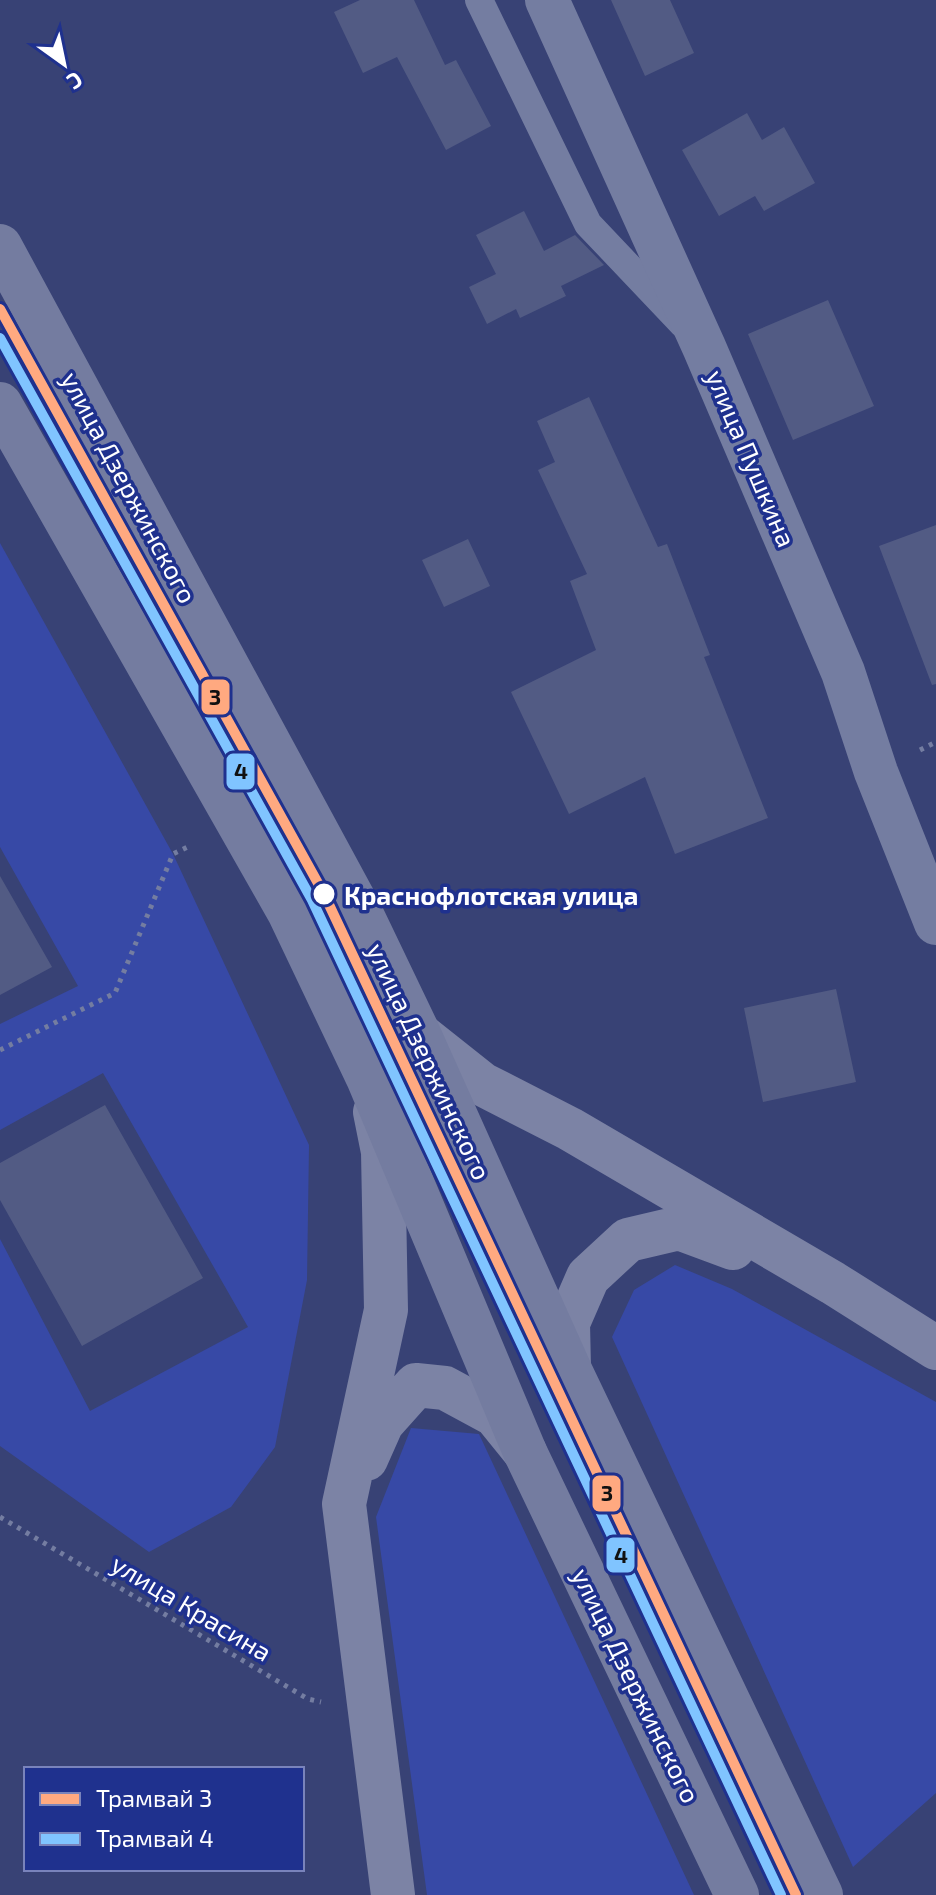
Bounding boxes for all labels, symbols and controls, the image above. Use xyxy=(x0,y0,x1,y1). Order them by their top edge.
north arrow xyxy=(24,24,104,104)
text: С xyxy=(63,67,88,96)
street label: улица Пушкина xyxy=(700,365,803,552)
street label: улица Дзержинского xyxy=(55,366,204,608)
line badge: 3 xyxy=(200,678,231,716)
text: 3 xyxy=(209,683,221,709)
line badge: 4 xyxy=(225,752,256,791)
text: 4 xyxy=(234,757,248,783)
place label: Краснофлотская улица xyxy=(344,879,638,910)
marker: Краснофлотская улица xyxy=(311,881,337,907)
street label: улица Дзержинского xyxy=(361,938,498,1185)
line badge: 3 xyxy=(591,1474,622,1513)
text: 3 xyxy=(601,1479,613,1505)
line badge: 4 xyxy=(605,1536,636,1574)
text: 4 xyxy=(614,1541,628,1567)
street label: улица Красина xyxy=(106,1547,278,1668)
street label: улица Дзержинского xyxy=(566,1562,707,1808)
legend xyxy=(24,1767,304,1871)
text: Трамвай 3 xyxy=(96,1783,212,1812)
text: Трамвай 4 xyxy=(96,1823,214,1852)

